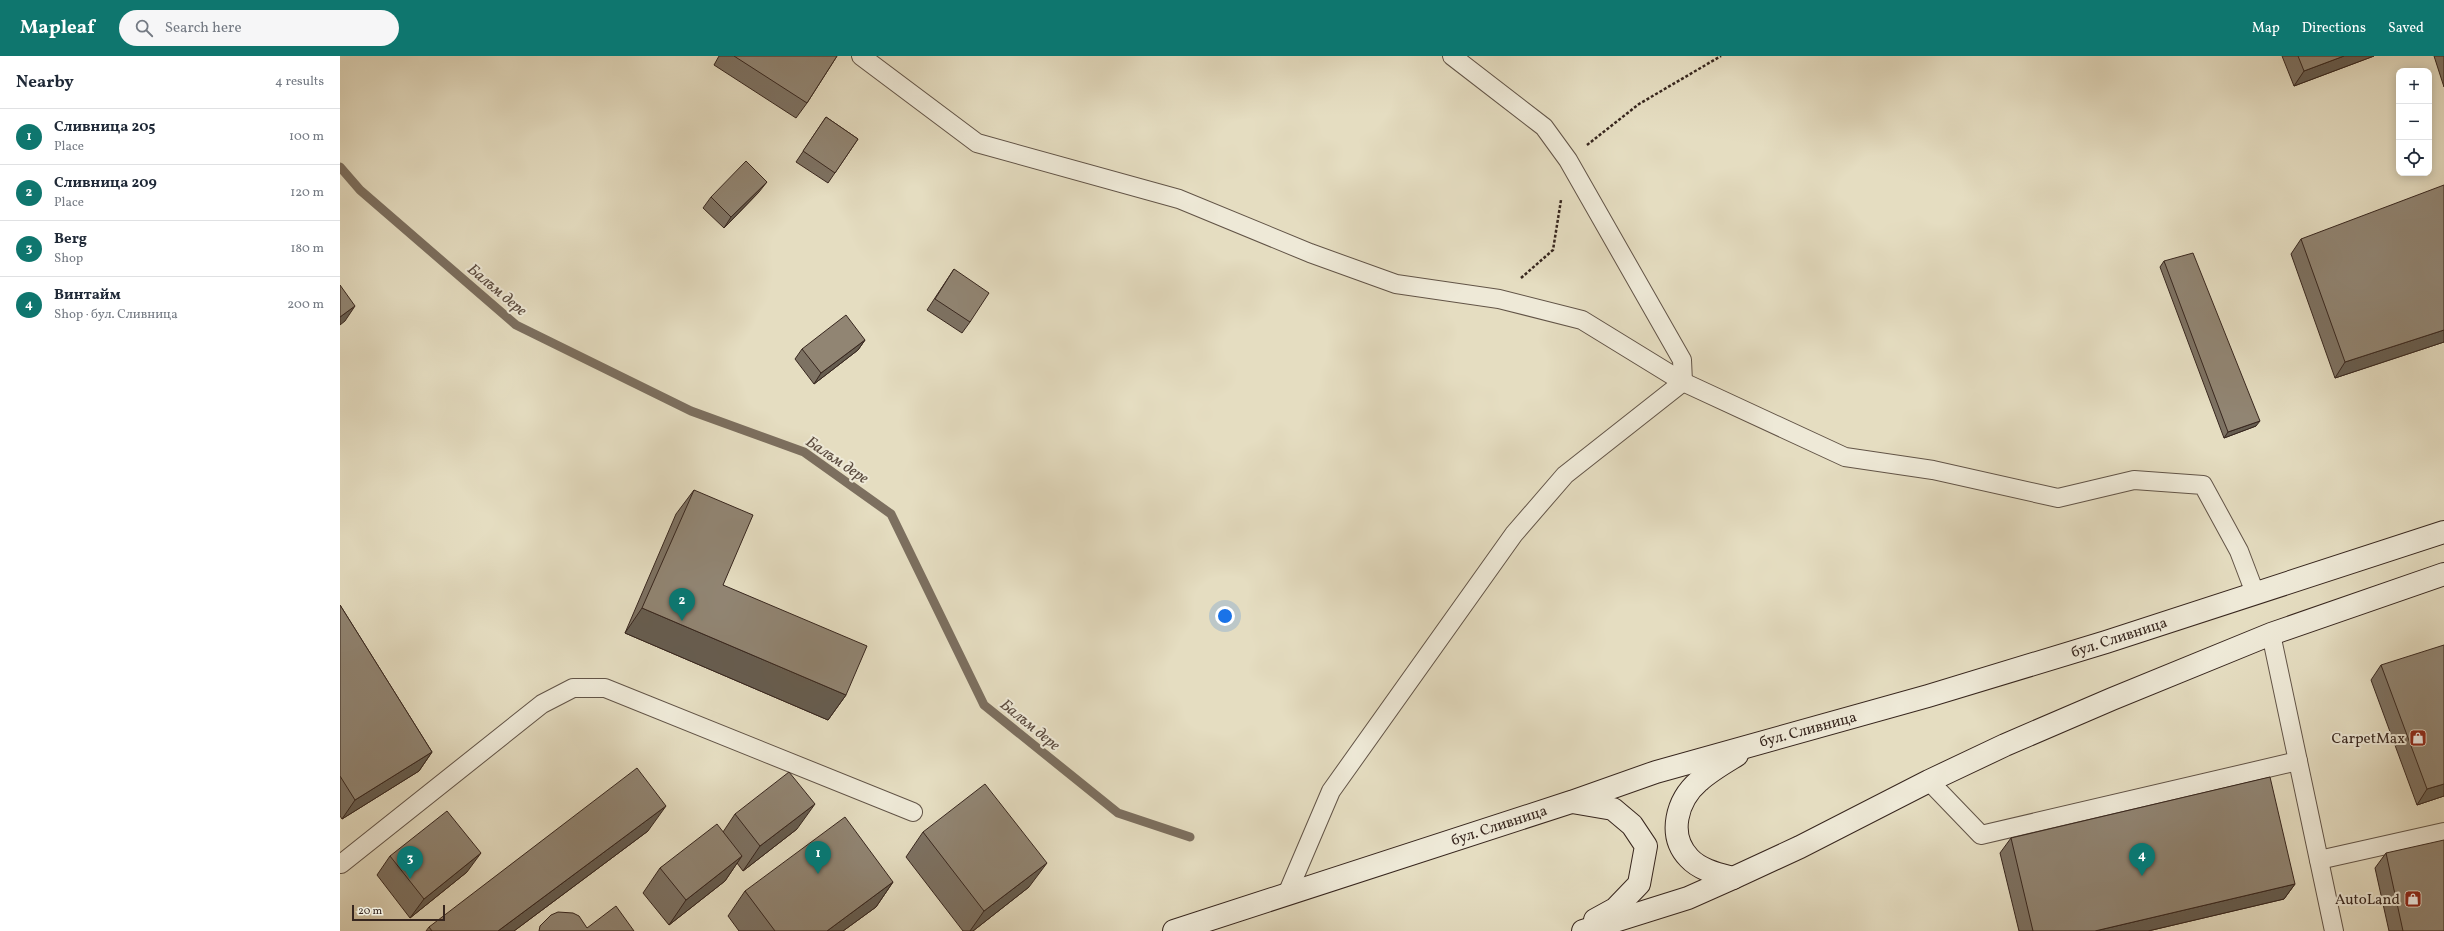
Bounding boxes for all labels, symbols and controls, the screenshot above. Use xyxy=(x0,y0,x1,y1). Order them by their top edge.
search box xyxy=(119,10,399,46)
text: Mapleaf xyxy=(20,15,95,41)
icon: search xyxy=(133,17,155,39)
text: Search here xyxy=(165,18,242,39)
text: Map xyxy=(2252,19,2280,38)
text: Directions xyxy=(2302,19,2366,38)
text: Saved xyxy=(2388,19,2424,38)
map controls xyxy=(2396,68,2432,176)
button: + xyxy=(2396,68,2432,104)
text: Nearby xyxy=(16,71,74,94)
text: 4 results xyxy=(275,73,324,91)
button: − xyxy=(2396,104,2432,140)
text: Сливница 205 xyxy=(54,117,156,138)
text: 1 xyxy=(26,128,32,146)
text: 100 m xyxy=(289,128,324,146)
text: Place xyxy=(54,138,84,156)
button: locate xyxy=(2396,140,2432,176)
text: Сливница 209 xyxy=(54,173,157,194)
text: 2 xyxy=(26,184,32,202)
text: 120 m xyxy=(290,184,324,202)
text: Place xyxy=(54,194,84,212)
text: Berg xyxy=(54,229,87,250)
text: 3 xyxy=(26,240,32,258)
text: 180 m xyxy=(290,240,324,258)
text: Shop xyxy=(54,250,83,268)
water label: Балъм дере xyxy=(462,259,531,322)
text: Винтайм xyxy=(54,285,121,306)
text: 4 xyxy=(25,296,33,314)
text: 200 m xyxy=(287,296,324,314)
text: Shop · бул. Сливница xyxy=(54,306,178,324)
water label: Балъм дере xyxy=(801,432,873,490)
pin: 2 xyxy=(669,588,695,621)
your location xyxy=(1215,606,1235,626)
street label: бул. Сливница xyxy=(2069,613,2170,664)
water label: Балъм дере xyxy=(995,695,1064,757)
street label: бул. Сливница xyxy=(1757,707,1859,754)
shop icon: CarpetMax xyxy=(2408,728,2428,748)
place label: CarpetMax xyxy=(2331,729,2405,750)
street label: бул. Сливница xyxy=(1449,801,1550,852)
pin: 1 xyxy=(805,841,831,874)
pin: 4 xyxy=(2129,843,2155,876)
pin: 3 xyxy=(397,846,423,879)
shop icon: AutoLand xyxy=(2403,889,2423,909)
place label: AutoLand xyxy=(2335,890,2400,911)
scale bar xyxy=(352,903,445,922)
text: 20 m xyxy=(358,904,382,919)

